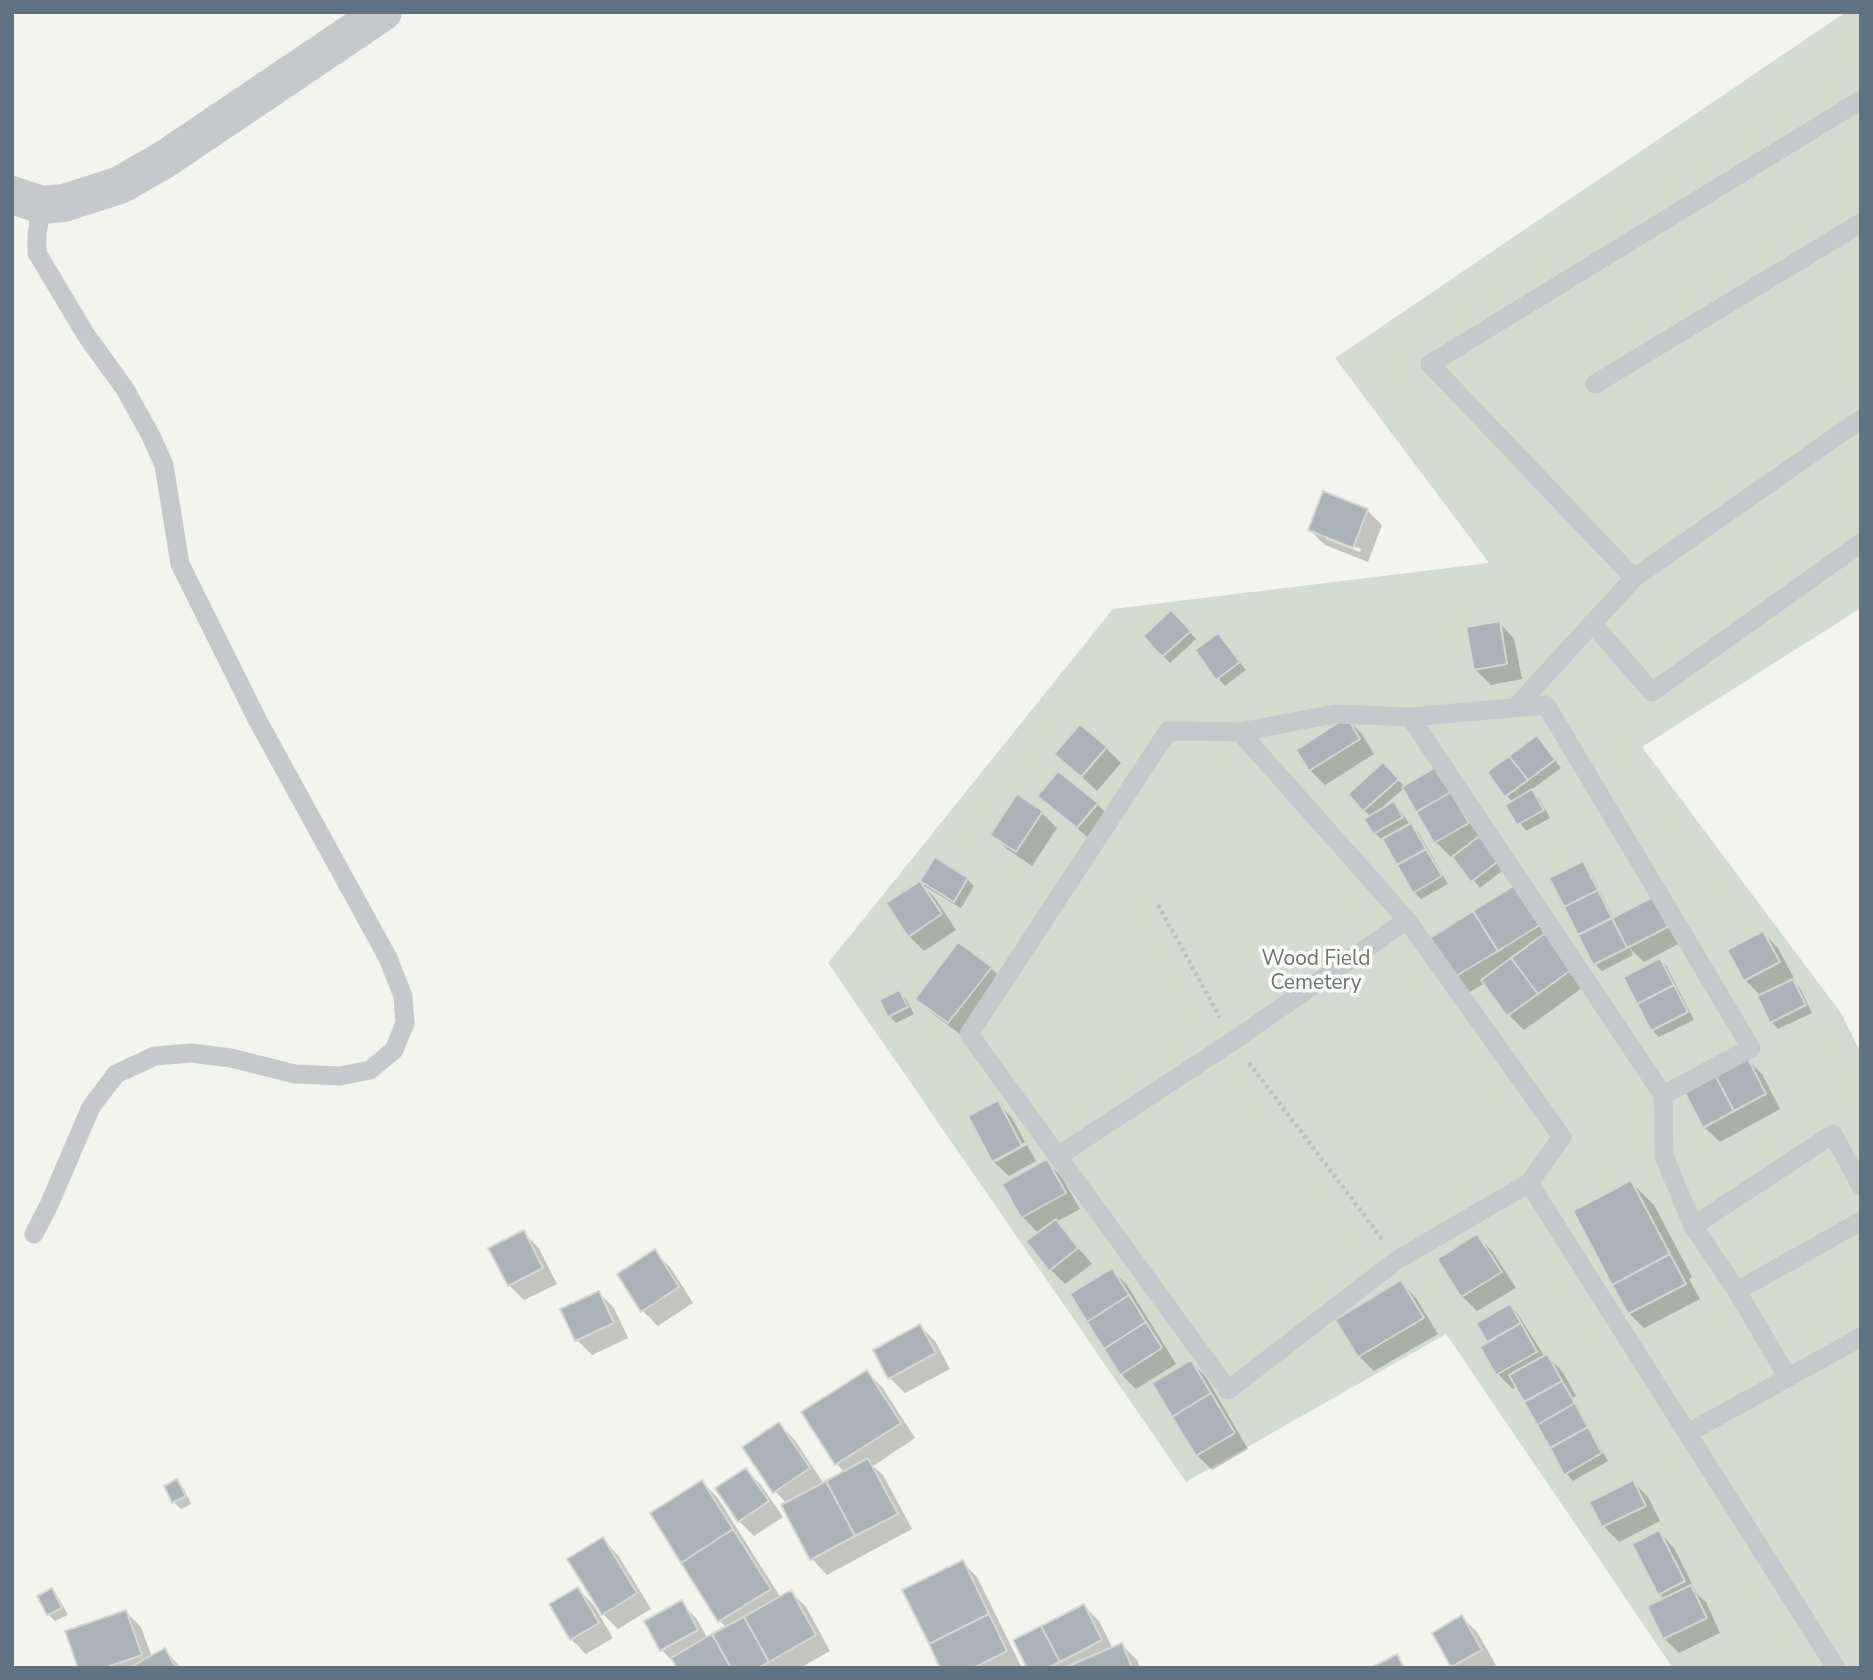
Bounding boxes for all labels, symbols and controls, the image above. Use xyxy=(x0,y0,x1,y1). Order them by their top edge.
park label: Wood Field Cemetery xyxy=(1262,947,1370,997)

